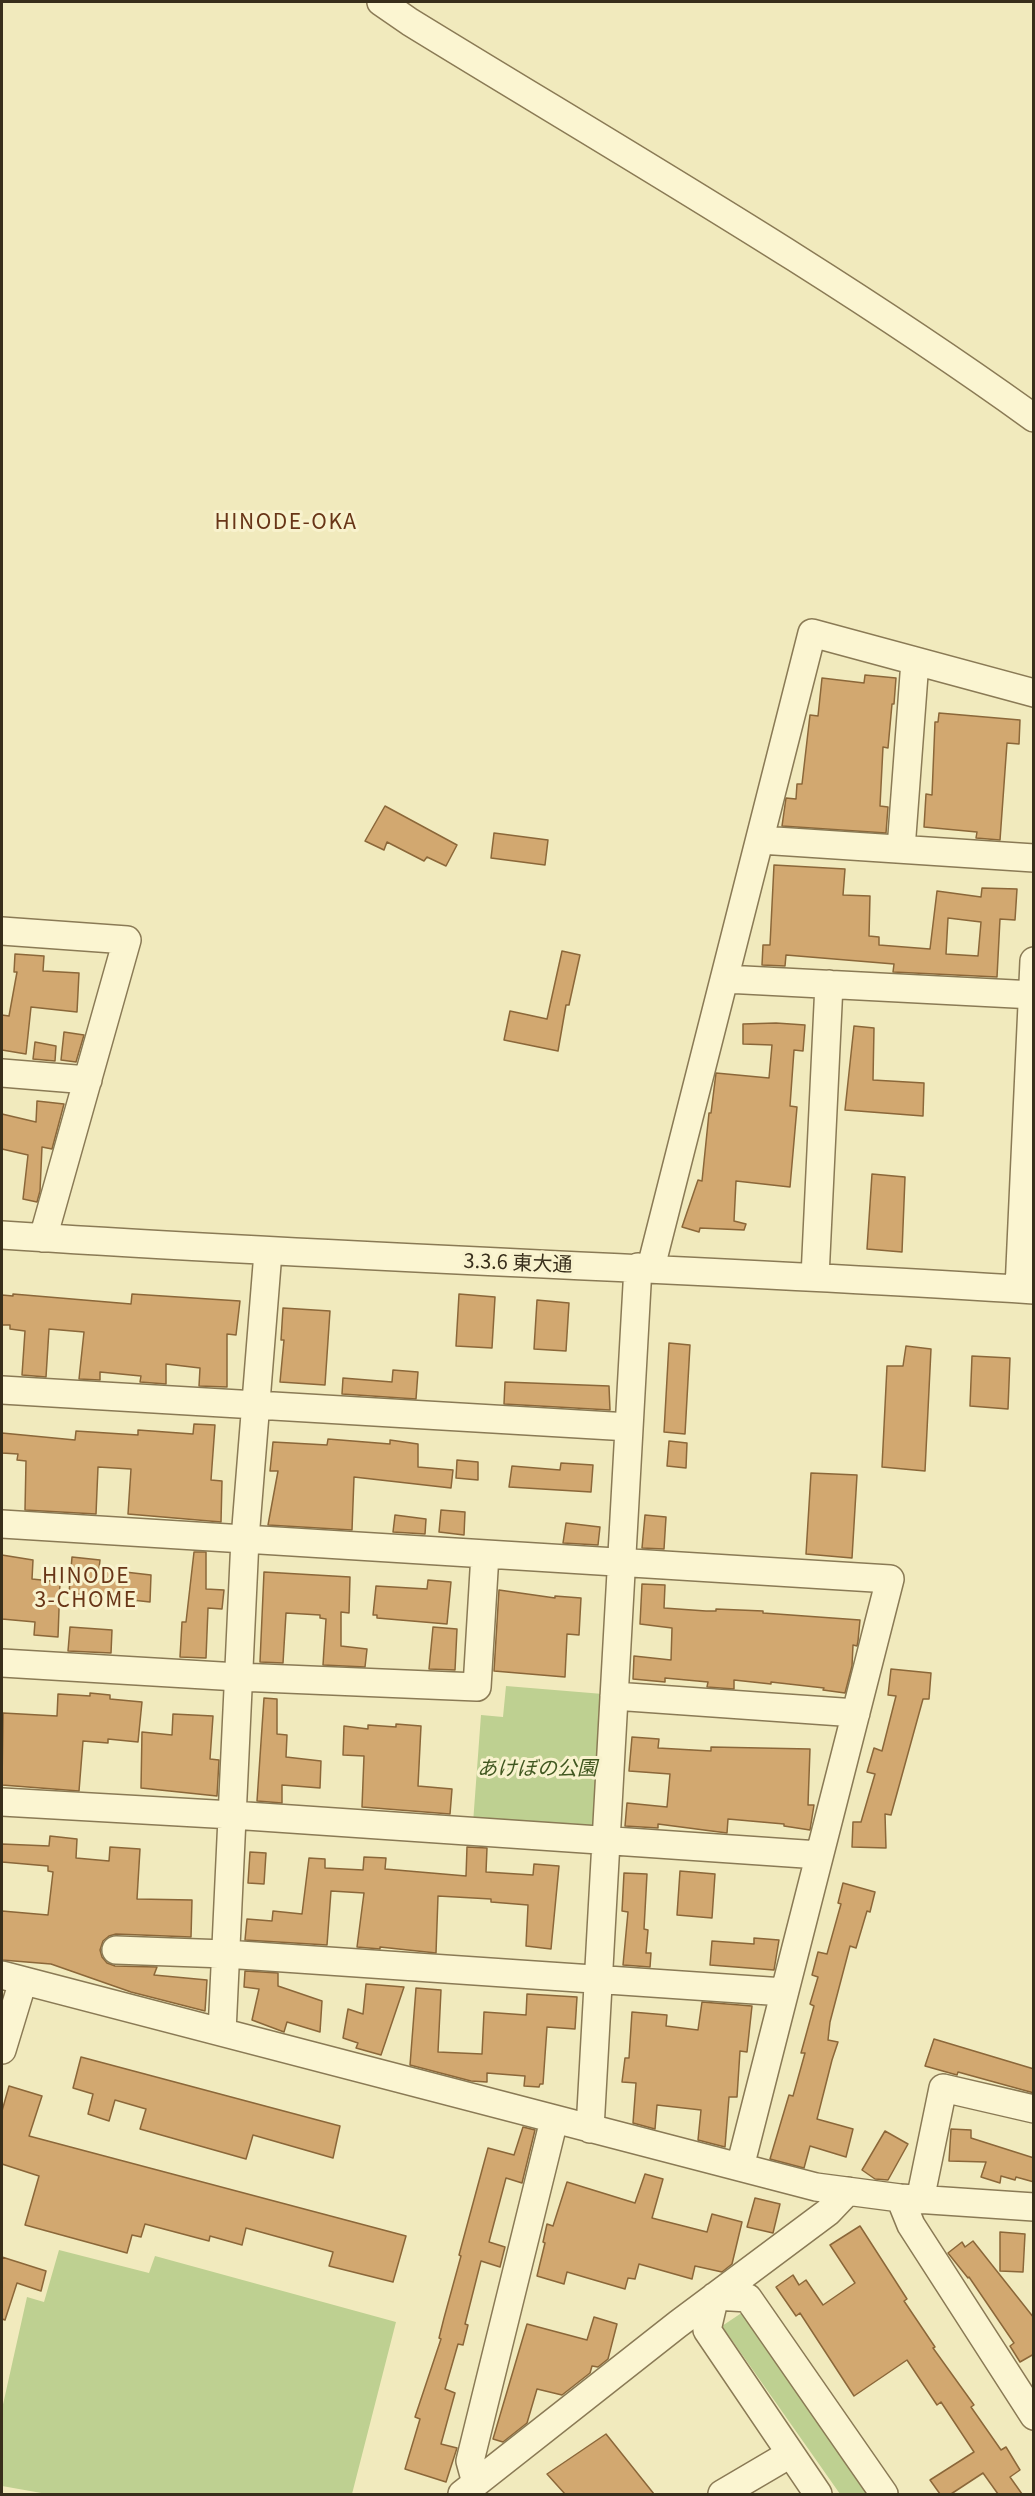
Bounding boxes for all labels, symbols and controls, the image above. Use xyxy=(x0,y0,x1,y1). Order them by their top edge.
district label: HINODE-OKA xyxy=(215,508,357,534)
street label: 3.3.6 東大通 xyxy=(463,1248,573,1276)
district label: HINODE 3-CHOME xyxy=(34,1562,138,1612)
park label: あけぼの公園 xyxy=(477,1755,597,1779)

